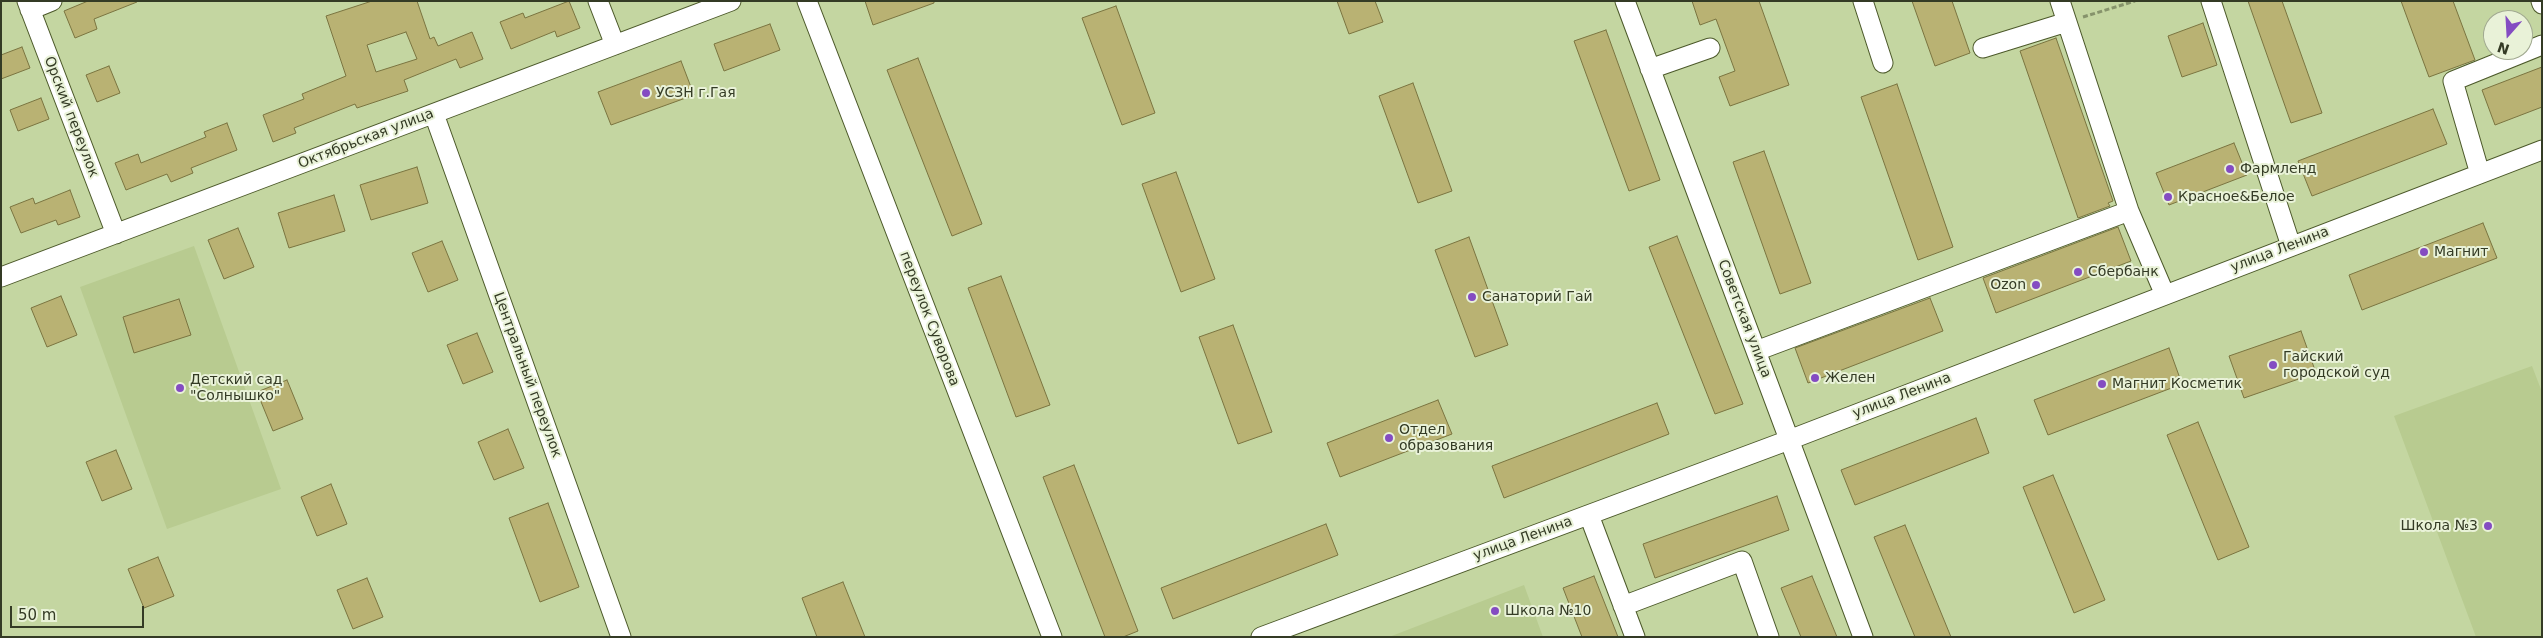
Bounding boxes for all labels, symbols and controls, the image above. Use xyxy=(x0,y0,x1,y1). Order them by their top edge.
north arrow xyxy=(2483,10,2533,60)
text: N xyxy=(2495,39,2512,58)
street label: Орский переулок xyxy=(40,54,102,180)
place label: УСЗН г.Гая xyxy=(656,85,736,101)
marker: УСЗН г.Гая xyxy=(640,87,652,99)
street label: Октябрьская улица xyxy=(296,105,436,173)
place label: Фармленд xyxy=(2240,161,2316,177)
marker: Фармленд xyxy=(2224,163,2236,175)
place label: Красное&Белое xyxy=(2178,189,2295,205)
marker: Красное&Белое xyxy=(2162,191,2174,203)
street label: улица Ленина xyxy=(2228,224,2332,276)
place label: Магнит xyxy=(2434,244,2488,260)
marker: Магнит xyxy=(2418,246,2430,258)
street label: переулок Суворова xyxy=(896,249,962,389)
street label: Советская улица xyxy=(1714,257,1774,381)
place label: Сбербанк xyxy=(2088,264,2159,280)
marker: Сбербанк xyxy=(2072,266,2084,278)
place label: Ozon xyxy=(1990,277,2026,293)
marker: Ozon xyxy=(2030,279,2042,291)
place label: Санаторий Гай xyxy=(1482,289,1593,305)
street label: Центральный переулок xyxy=(489,290,565,460)
marker: Санаторий Гай xyxy=(1466,291,1478,303)
place label: Гайский городской суд xyxy=(2283,349,2390,382)
marker: Гайский городской суд xyxy=(2267,359,2279,371)
place label: Желен xyxy=(1825,370,1875,386)
street label: улица Ленина xyxy=(1850,370,1954,422)
place label: Детский сад "Солнышко" xyxy=(190,372,282,404)
marker: Желен xyxy=(1809,372,1821,384)
place label: Магнит Косметик xyxy=(2112,376,2242,392)
marker: Магнит Косметик xyxy=(2096,378,2108,390)
marker: Детский сад "Солнышко" xyxy=(174,382,186,394)
place label: Отдел образования xyxy=(1399,422,1493,454)
marker: Отдел образования xyxy=(1383,432,1395,444)
street label: улица Ленина xyxy=(1471,513,1575,565)
place label: Школа №3 xyxy=(2401,518,2478,534)
marker: Школа №3 xyxy=(2482,520,2494,532)
scale bar xyxy=(12,596,146,628)
place label: Школа №10 xyxy=(1505,603,1591,619)
marker: Школа №10 xyxy=(1489,605,1501,617)
text: 50 m xyxy=(18,606,56,624)

